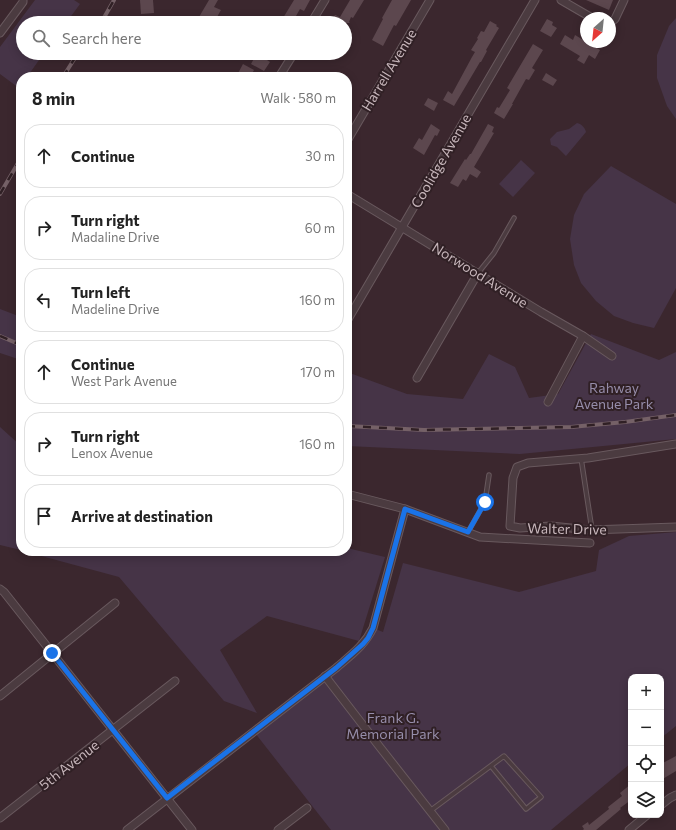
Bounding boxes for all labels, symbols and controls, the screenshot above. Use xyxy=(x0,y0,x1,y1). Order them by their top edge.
north arrow xyxy=(580,12,616,48)
search box xyxy=(16,16,352,60)
street label: Harrell Avenue xyxy=(357,26,420,114)
icon: search xyxy=(30,27,52,49)
text: Search here xyxy=(62,29,141,47)
text: 8 min xyxy=(32,88,75,109)
text: Walk · 580 m xyxy=(261,90,336,106)
street label: Coolidge Avenue xyxy=(407,111,474,211)
icon: ahead xyxy=(33,145,55,167)
text: Continue xyxy=(71,147,135,165)
text: 30 m xyxy=(305,148,335,164)
text: Turn right xyxy=(71,211,140,229)
icon: right xyxy=(33,217,55,239)
text: 60 m xyxy=(305,220,335,236)
text: Madaline Drive xyxy=(71,229,159,245)
street label: Norwood Avenue xyxy=(429,238,531,311)
text: Turn left xyxy=(71,283,130,301)
icon: left xyxy=(33,289,55,311)
text: 160 m xyxy=(299,292,335,308)
text: Madeline Drive xyxy=(71,301,159,317)
text: Continue xyxy=(71,355,135,373)
icon: ahead xyxy=(33,361,55,383)
text: 170 m xyxy=(300,364,335,380)
text: West Park Avenue xyxy=(71,373,177,389)
park label: Rahway Avenue Park xyxy=(575,379,654,412)
text: Turn right xyxy=(71,427,140,445)
icon: right xyxy=(33,433,55,455)
text: 160 m xyxy=(299,436,335,452)
text: Lenox Avenue xyxy=(71,445,153,461)
route start xyxy=(476,493,494,511)
icon: arrive xyxy=(33,505,55,527)
text: Arrive at destination xyxy=(71,507,213,525)
street label: Walter Drive xyxy=(527,519,607,538)
route end xyxy=(43,644,61,662)
map controls xyxy=(628,674,664,818)
button: + xyxy=(628,674,664,710)
park label: Frank G. Memorial Park xyxy=(346,709,440,742)
button: − xyxy=(628,710,664,746)
street label: 5th Avenue xyxy=(35,736,102,793)
button: locate xyxy=(628,746,664,782)
button: layers xyxy=(628,782,664,818)

